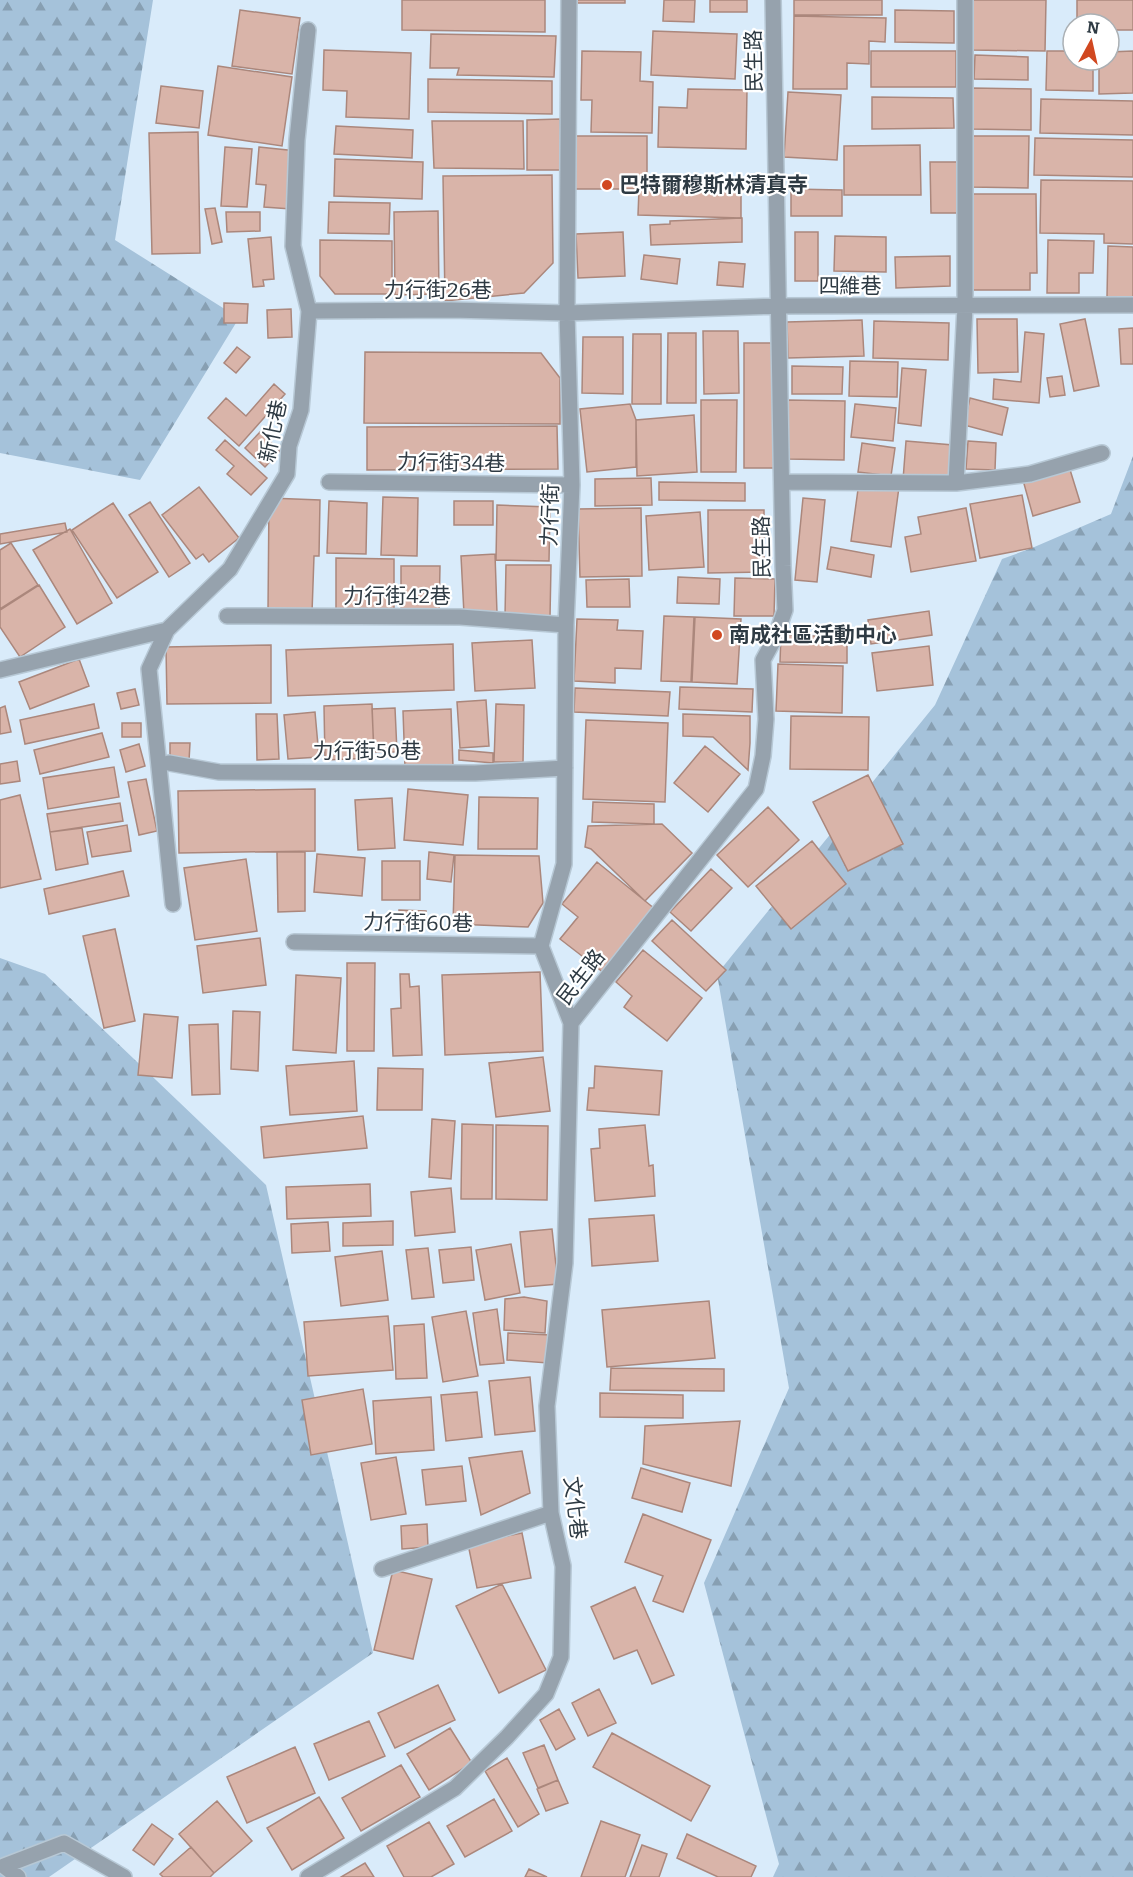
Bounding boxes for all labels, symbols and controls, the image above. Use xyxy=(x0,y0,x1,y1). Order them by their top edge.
north arrow xyxy=(1061,12,1121,72)
text: N xyxy=(1086,17,1100,38)
street label: 民生路 xyxy=(740,29,768,93)
place label: 巴特爾穆斯林清真寺 xyxy=(619,172,808,198)
marker: 巴特爾穆斯林清真寺 xyxy=(600,178,614,192)
street label: 四維巷 xyxy=(819,273,882,299)
street label: 力行街26巷 xyxy=(384,277,492,303)
street label: 新化巷 xyxy=(254,397,292,465)
street label: 力行街34巷 xyxy=(397,449,505,477)
street label: 力行街 xyxy=(536,483,564,547)
street label: 民生路 xyxy=(748,515,776,579)
street label: 力行街42巷 xyxy=(343,583,451,609)
place label: 南成社區活動中心 xyxy=(729,622,897,648)
marker: 南成社區活動中心 xyxy=(710,628,724,642)
street label: 力行街50巷 xyxy=(313,738,421,764)
street label: 力行街60巷 xyxy=(363,909,473,937)
street label: 民生路 xyxy=(551,944,611,1010)
street label: 文化巷 xyxy=(558,1475,592,1541)

